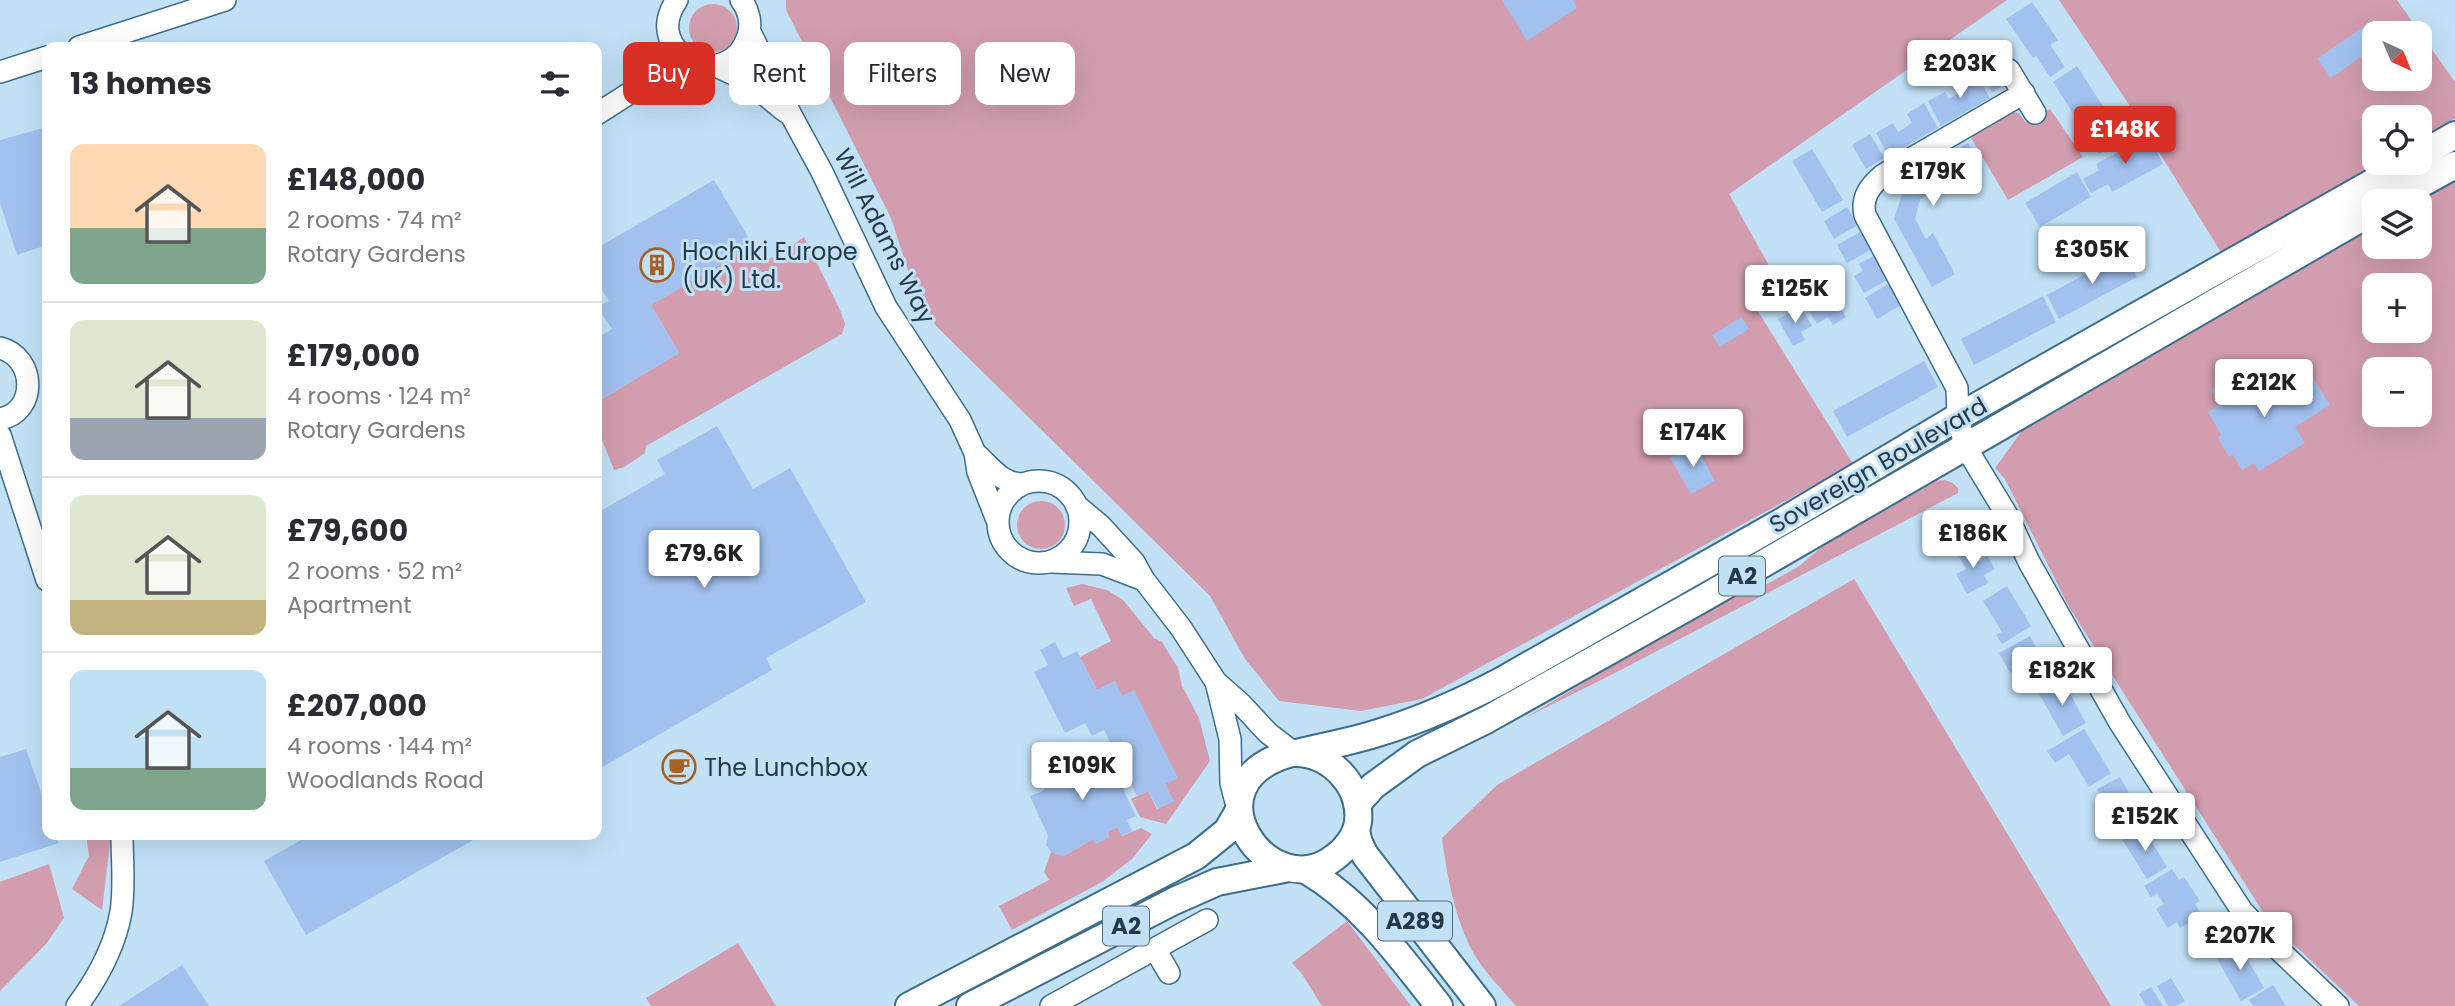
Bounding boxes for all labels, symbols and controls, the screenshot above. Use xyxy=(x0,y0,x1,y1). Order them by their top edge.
north arrow xyxy=(2362,21,2432,91)
map controls xyxy=(2362,21,2432,427)
pin: £203K xyxy=(1911,41,2009,100)
chip: Buy xyxy=(623,42,715,105)
chip: Rent xyxy=(729,42,830,105)
chip: Filters xyxy=(844,42,961,105)
chip: New xyxy=(975,42,1075,105)
text: £203K xyxy=(1923,47,1997,79)
text: 13 homes xyxy=(70,62,212,105)
icon: filters xyxy=(536,65,574,103)
button: locate xyxy=(2362,105,2432,175)
pin: £148K xyxy=(2076,106,2174,166)
text: £148K xyxy=(2090,113,2160,145)
street label: Will Adams Way xyxy=(826,143,944,330)
pin: £179K xyxy=(1884,148,1982,208)
text: £179K xyxy=(1900,155,1966,187)
text: £148,000 xyxy=(287,158,425,201)
icon: home xyxy=(126,172,210,256)
button: layers xyxy=(2362,189,2432,259)
text: 2 rooms · 74 m² xyxy=(287,204,462,236)
pin: £305K xyxy=(2043,226,2141,286)
text: £305K xyxy=(2054,233,2130,265)
place label: Hochiki Europe (UK) Ltd. xyxy=(682,235,858,296)
text: Rotary Gardens xyxy=(287,238,466,270)
building icon: Hochiki Europe (UK) Ltd. xyxy=(638,246,676,284)
pin: £125K xyxy=(1746,266,1844,325)
text: £125K xyxy=(1761,272,1829,304)
button: + xyxy=(2362,273,2432,343)
text: £179,000 xyxy=(287,334,420,377)
icon: home xyxy=(126,348,210,432)
button: − xyxy=(2362,357,2432,427)
pin: £212K xyxy=(2215,360,2313,419)
text: £212K xyxy=(2231,366,2297,398)
text: 4 rooms · 124 m² xyxy=(287,380,471,412)
street label: Sovereign Boulevard xyxy=(1763,389,1993,541)
pin: £174K xyxy=(1644,410,1742,469)
text: Rotary Gardens xyxy=(287,414,466,446)
text: £174K xyxy=(1659,416,1727,448)
text: £79,600 xyxy=(287,509,408,552)
pin: £186K xyxy=(1924,510,2022,570)
text: £186K xyxy=(1938,517,2008,549)
icon: home xyxy=(126,523,210,607)
pin: £79.6K xyxy=(647,530,761,590)
text: £79.6K xyxy=(665,537,743,569)
text: 2 rooms · 52 m² xyxy=(287,555,462,587)
road number: A2 xyxy=(1719,556,1765,596)
text: Apartment xyxy=(287,589,412,621)
pin: £182K xyxy=(2013,648,2111,707)
text: £182K xyxy=(2028,654,2096,686)
text: £207,000 xyxy=(287,684,427,727)
icon: home xyxy=(126,698,210,782)
text: 4 rooms · 144 m² xyxy=(287,730,472,762)
pin: £109K xyxy=(1033,742,1131,802)
cafe icon: The Lunchbox xyxy=(660,748,698,786)
text: £109K xyxy=(1047,749,1117,781)
place label: The Lunchbox xyxy=(704,751,868,784)
text: Woodlands Road xyxy=(287,764,484,796)
pin: £152K xyxy=(2096,794,2194,853)
text: £152K xyxy=(2111,800,2179,832)
road number: A289 xyxy=(1378,902,1452,940)
road number: A2 xyxy=(1103,906,1149,945)
pin: £207K xyxy=(2191,912,2289,972)
text: £207K xyxy=(2204,919,2276,951)

